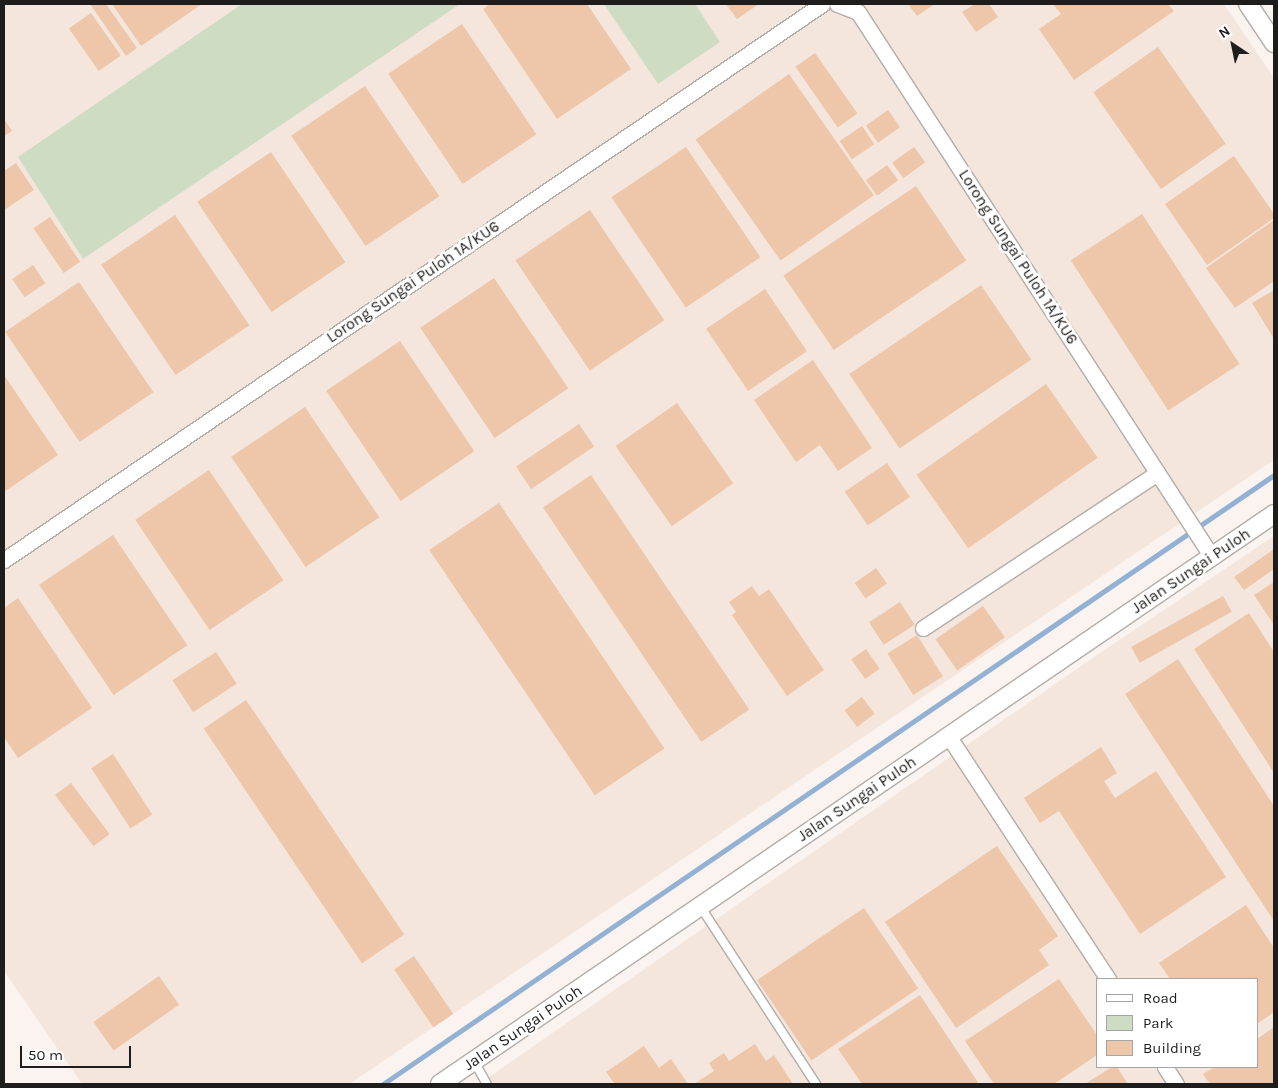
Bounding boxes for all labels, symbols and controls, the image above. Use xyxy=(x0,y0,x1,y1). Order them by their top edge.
north arrow xyxy=(1208,20,1258,70)
text: N xyxy=(1215,22,1233,42)
street label: Lorong Sungai Puloh 1A/KU6 xyxy=(954,166,1082,348)
street label: Lorong Sungai Puloh 1A/KU6 xyxy=(323,217,503,347)
street label: Jalan Sungai Puloh xyxy=(1128,524,1254,618)
street label: Jalan Sungai Puloh xyxy=(794,752,920,846)
legend xyxy=(1096,978,1258,1068)
street label: Jalan Sungai Puloh xyxy=(460,981,586,1075)
text: Road xyxy=(1143,989,1178,1007)
text: Park xyxy=(1143,1014,1173,1032)
scale bar xyxy=(22,1036,134,1068)
text: Building xyxy=(1143,1039,1201,1057)
text: 50 m xyxy=(28,1046,63,1064)

